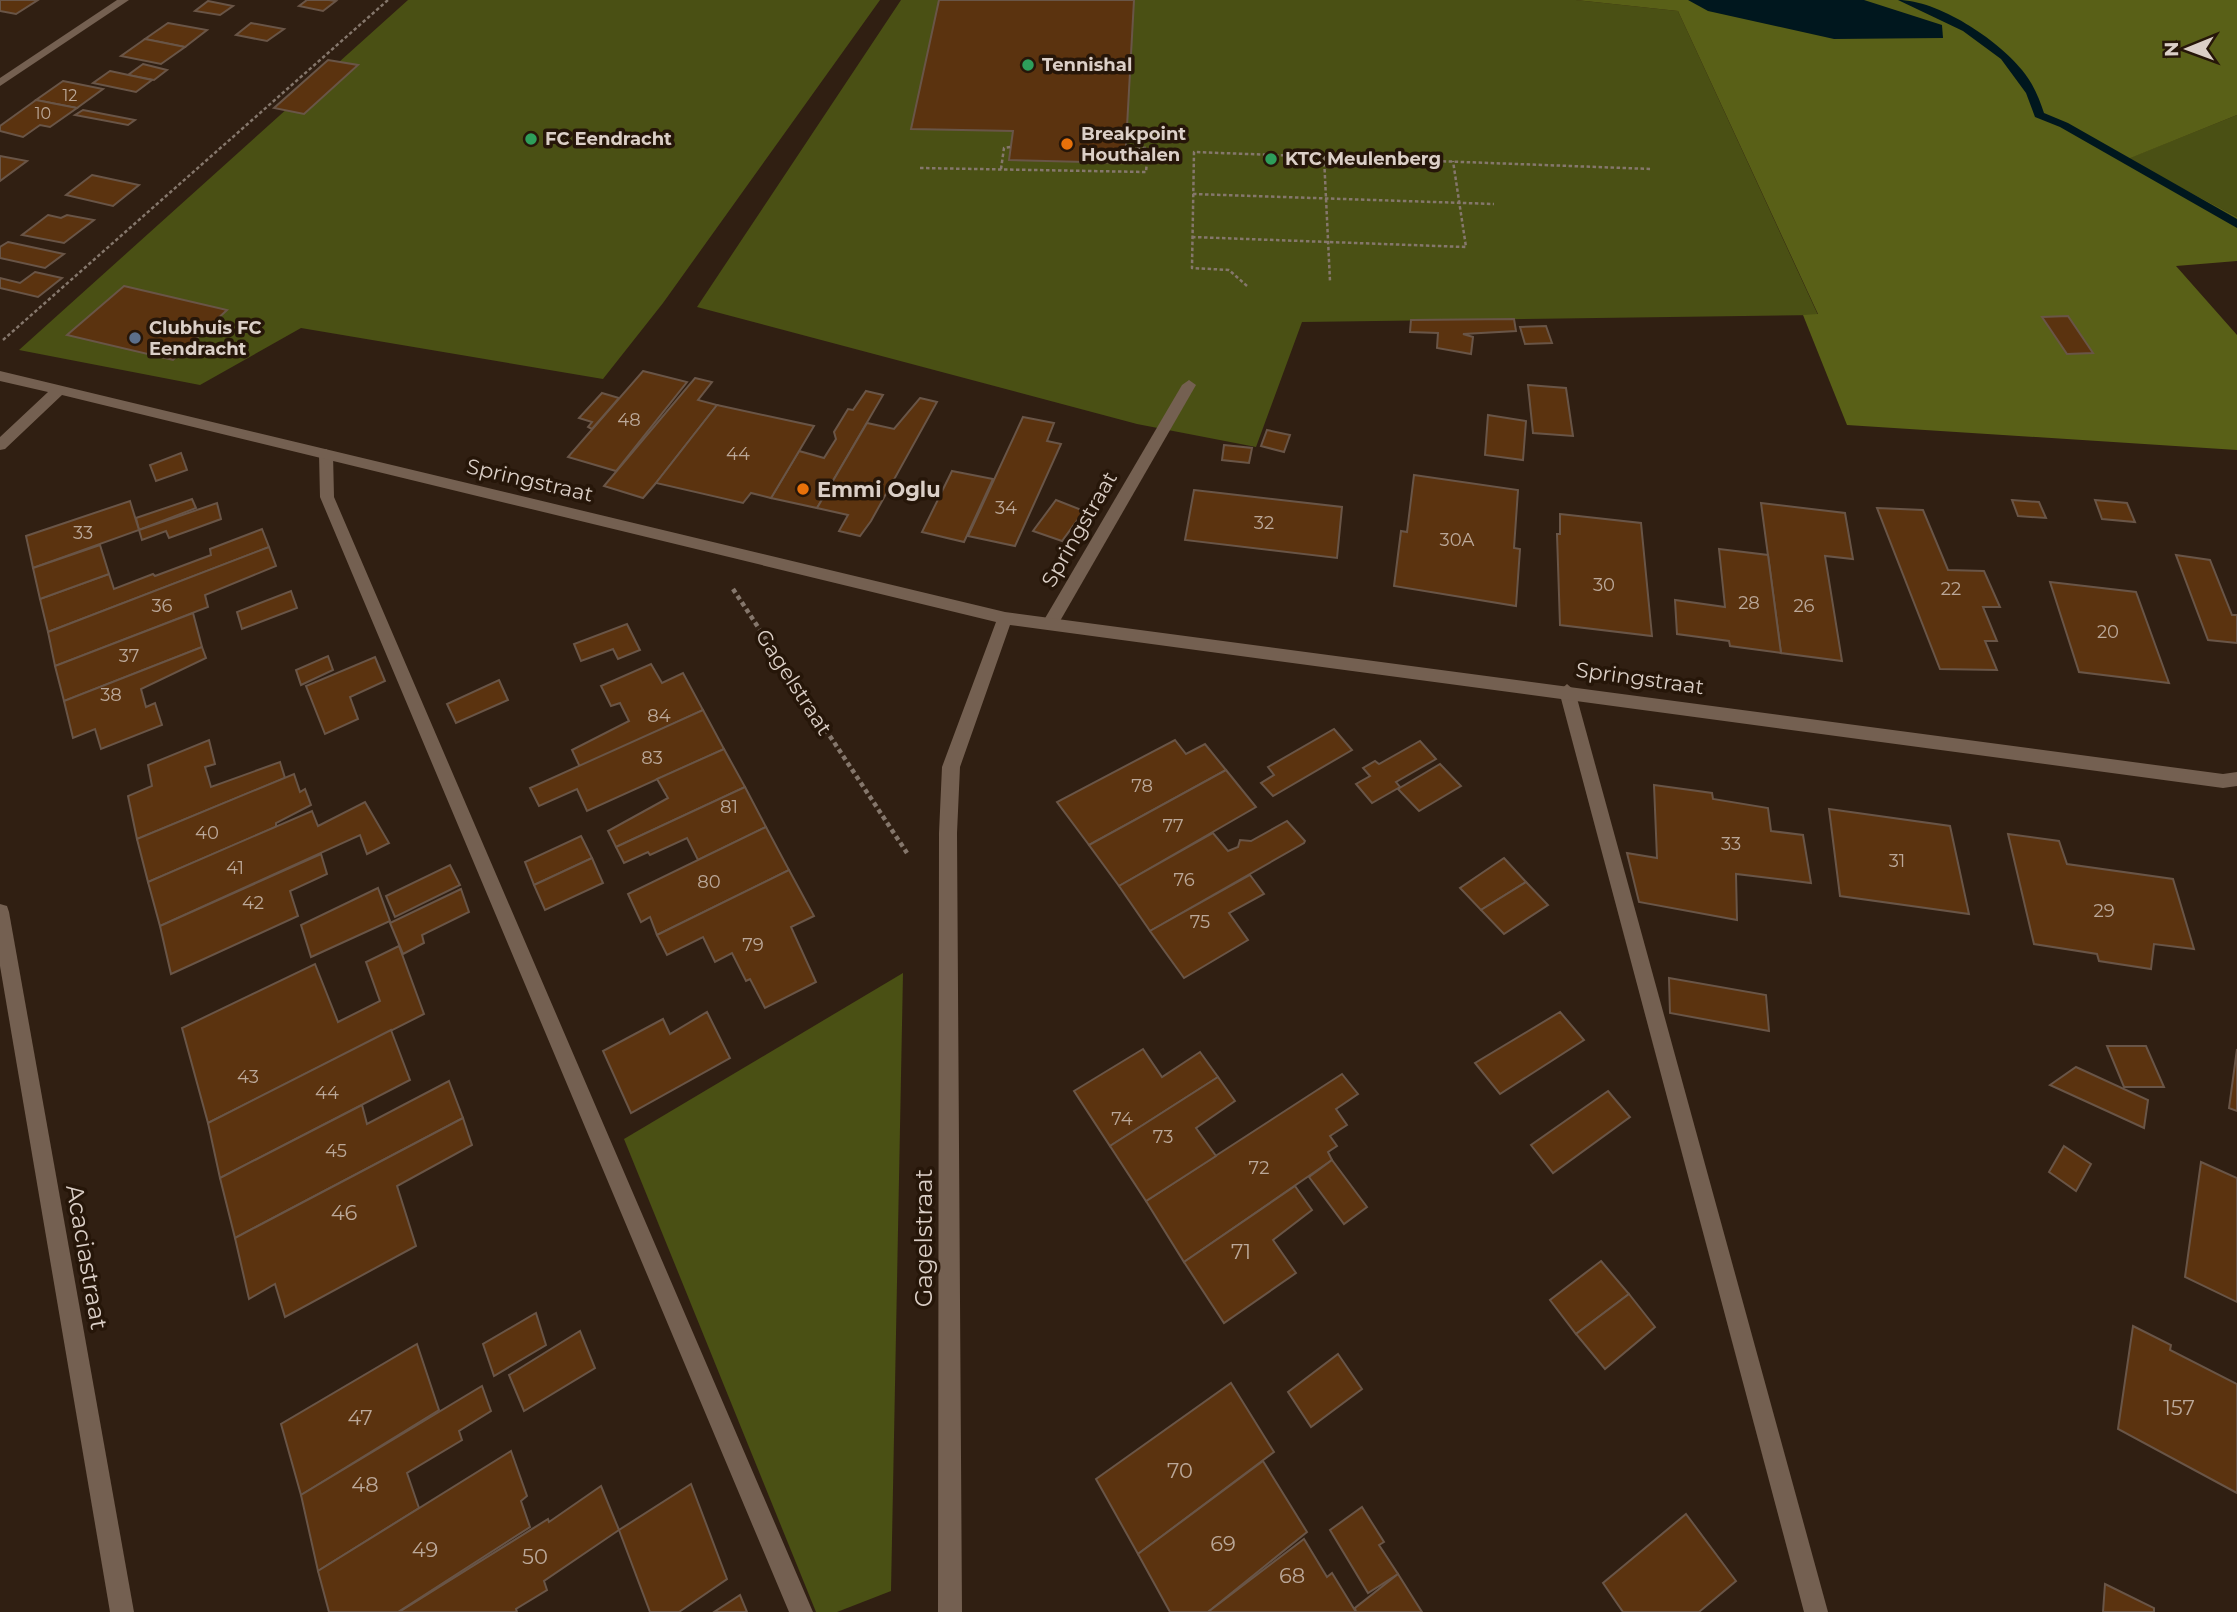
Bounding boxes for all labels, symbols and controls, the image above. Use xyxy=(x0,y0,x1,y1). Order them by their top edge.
north arrow xyxy=(2153,14,2223,84)
text: N xyxy=(2160,41,2183,57)
place label: Tennishal xyxy=(1042,54,1132,76)
marker: Tennishal xyxy=(1020,57,1036,73)
house number: 12 xyxy=(63,86,77,105)
house number: 10 xyxy=(35,104,51,123)
place label: Breakpoint Houthalen xyxy=(1081,123,1186,166)
place label: FC Eendracht xyxy=(545,128,672,150)
marker: FC Eendracht xyxy=(523,131,539,147)
marker: Breakpoint Houthalen xyxy=(1059,136,1075,152)
place label: KTC Meulenberg xyxy=(1285,148,1441,170)
marker: KTC Meulenberg xyxy=(1263,151,1279,167)
place label: Clubhuis FC Eendracht xyxy=(149,317,262,360)
marker: Clubhuis FC Eendracht xyxy=(127,330,143,346)
house number: 48 xyxy=(617,409,641,431)
house number: 44 xyxy=(726,443,750,465)
street label: Springstraat xyxy=(464,453,596,507)
street label: Springstraat xyxy=(1036,467,1122,591)
place label: Emmi Oglu xyxy=(817,477,941,502)
marker: Emmi Oglu xyxy=(795,481,811,497)
house number: 34 xyxy=(995,497,1017,519)
house number: 32 xyxy=(1254,512,1274,534)
house number: 33 xyxy=(73,522,93,544)
house number: 30A xyxy=(1440,529,1475,551)
house number: 30 xyxy=(1593,574,1615,596)
house number: 22 xyxy=(1941,578,1961,600)
house number: 28 xyxy=(1738,592,1760,614)
house number: 36 xyxy=(151,595,173,617)
house number: 26 xyxy=(1793,595,1815,617)
house number: 20 xyxy=(2097,621,2119,643)
street label: Gagelstraat xyxy=(751,624,837,740)
house number: 37 xyxy=(119,645,139,667)
street label: Springstraat xyxy=(1574,657,1706,699)
house number: 38 xyxy=(100,684,122,706)
house number: 84 xyxy=(647,705,671,727)
house number: 83 xyxy=(641,747,663,769)
house number: 78 xyxy=(1131,775,1153,797)
house number: 81 xyxy=(720,796,738,818)
house number: 77 xyxy=(1162,815,1184,837)
house number: 40 xyxy=(195,822,219,844)
house number: 33 xyxy=(1721,833,1741,855)
house number: 31 xyxy=(1889,850,1905,872)
house number: 41 xyxy=(226,857,244,879)
house number: 76 xyxy=(1173,869,1195,891)
house number: 80 xyxy=(697,871,721,893)
house number: 42 xyxy=(242,892,264,914)
house number: 29 xyxy=(2093,900,2115,922)
house number: 75 xyxy=(1190,911,1210,933)
house number: 79 xyxy=(742,934,764,956)
house number: 43 xyxy=(237,1066,259,1088)
house number: 44 xyxy=(315,1082,339,1104)
house number: 74 xyxy=(1111,1108,1133,1130)
house number: 73 xyxy=(1153,1126,1173,1148)
house number: 45 xyxy=(325,1140,347,1162)
house number: 72 xyxy=(1249,1157,1269,1179)
street label: Gagelstraat xyxy=(909,1169,938,1307)
street label: Acaciastraat xyxy=(60,1182,114,1332)
house number: 46 xyxy=(331,1200,358,1225)
house number: 71 xyxy=(1231,1239,1251,1264)
house number: 157 xyxy=(2163,1395,2195,1420)
house number: 47 xyxy=(347,1405,373,1430)
house number: 70 xyxy=(1167,1458,1193,1483)
house number: 48 xyxy=(351,1472,379,1497)
house number: 69 xyxy=(1210,1531,1236,1556)
house number: 49 xyxy=(412,1537,438,1562)
house number: 50 xyxy=(522,1544,548,1569)
house number: 68 xyxy=(1279,1563,1305,1588)

